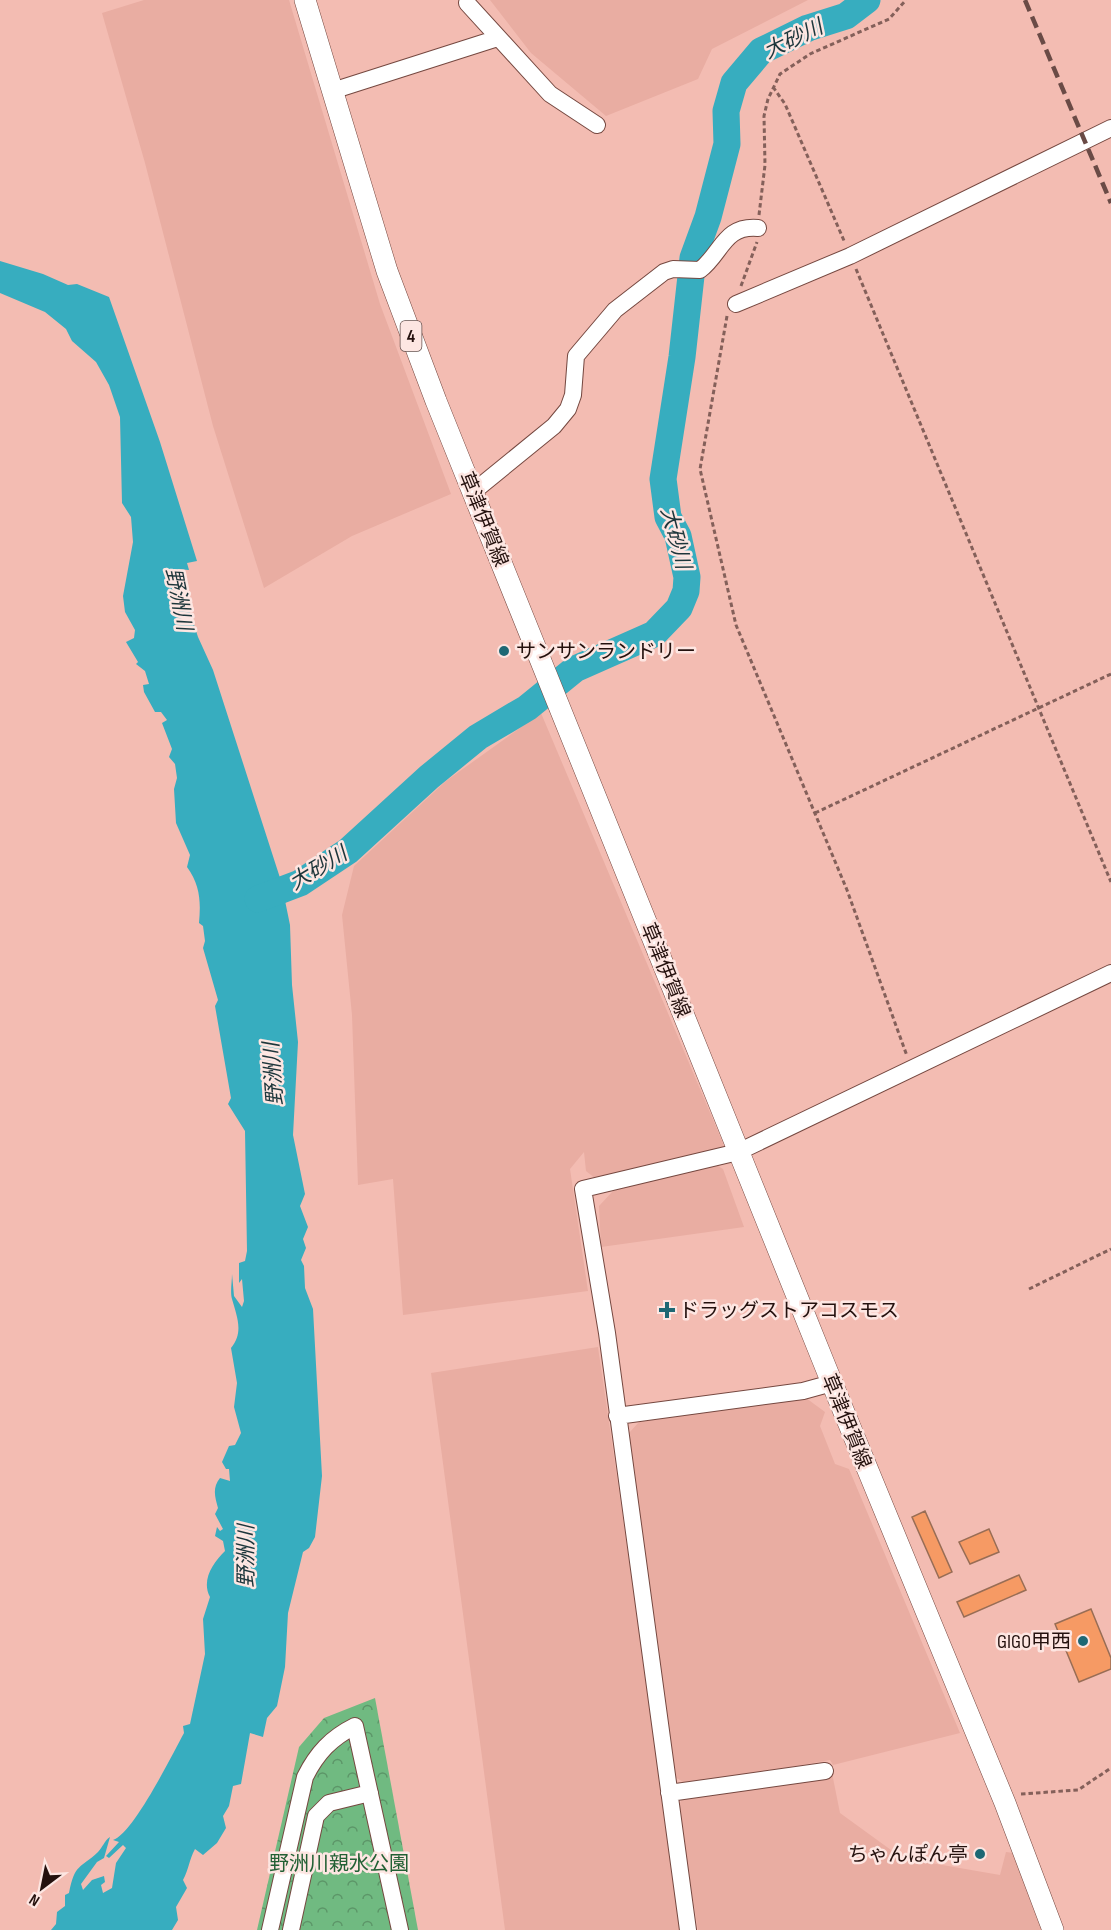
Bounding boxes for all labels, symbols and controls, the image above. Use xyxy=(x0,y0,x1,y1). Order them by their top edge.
water label: 大砂川 xyxy=(759,14,829,64)
road number: 4 xyxy=(400,321,422,351)
street label: 草津伊賀線 xyxy=(453,469,513,570)
water label: 大砂川 xyxy=(655,504,696,574)
water label: 野洲川 xyxy=(160,566,197,634)
place label: サンサンランドリー xyxy=(516,640,696,664)
marker: サンサンランドリー xyxy=(497,644,511,658)
water label: 大砂川 xyxy=(285,840,353,895)
street label: 草津伊賀線 xyxy=(635,920,695,1021)
water label: 野洲川 xyxy=(259,1040,288,1106)
place label: ドラッグストアコスモス xyxy=(679,1299,899,1323)
marker: ドラッグストアコスモス xyxy=(660,1303,674,1317)
street label: 草津伊賀線 xyxy=(816,1371,876,1472)
water label: 野洲川 xyxy=(234,1523,259,1588)
place label: GIGO甲西 xyxy=(997,1630,1071,1654)
marker: GIGO甲西 xyxy=(1076,1634,1090,1648)
place label: ちゃんぽん亭 xyxy=(848,1843,968,1867)
marker: ちゃんぽん亭 xyxy=(973,1847,987,1861)
park label: 野洲川親水公園 xyxy=(269,1852,409,1876)
north arrow xyxy=(12,1858,72,1918)
text: N xyxy=(26,1889,44,1910)

